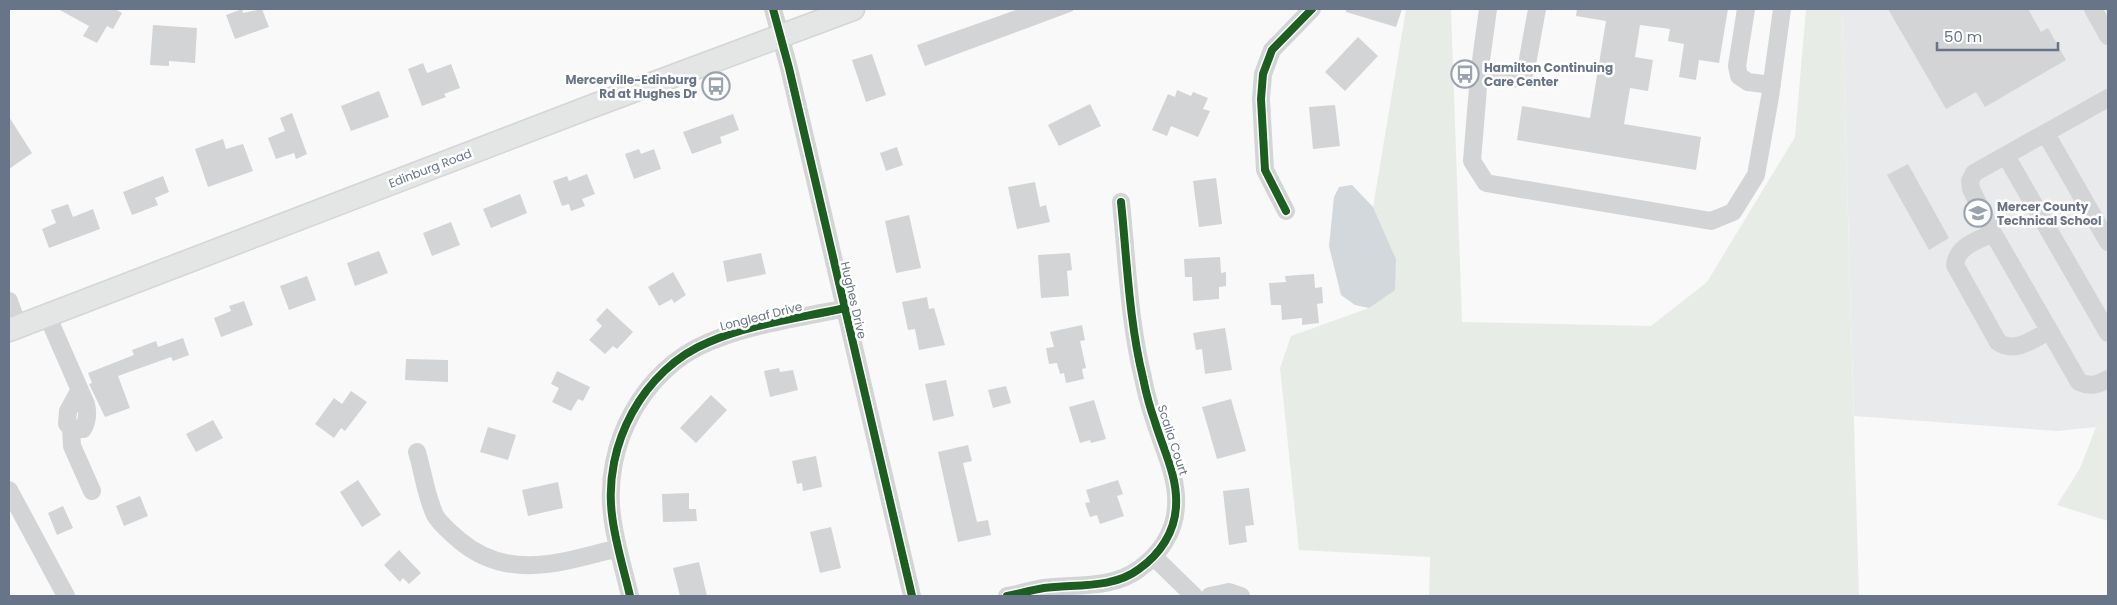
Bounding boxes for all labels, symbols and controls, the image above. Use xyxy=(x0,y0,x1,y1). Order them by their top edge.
scale bar xyxy=(1937,20,2058,52)
text: 50 m xyxy=(1944,26,1982,47)
bus stop icon: Hamilton Continuing Care Center xyxy=(1450,59,1480,89)
place label: Hamilton Continuing Care Center xyxy=(1484,59,1613,90)
place label: Mercerville-Edinburg Rd at Hughes Dr xyxy=(565,71,697,102)
bus stop icon: Mercerville-Edinburg Rd at Hughes Dr xyxy=(701,71,731,101)
street label: Edinburg Road xyxy=(386,144,474,192)
school or university icon: Mercer County Technical School xyxy=(1963,198,1993,228)
place label: Mercer County Technical School xyxy=(1997,198,2102,229)
street label: Hughes Drive xyxy=(837,260,871,340)
street label: Longleaf Drive xyxy=(718,298,804,334)
street label: Scalia Court xyxy=(1154,403,1192,477)

